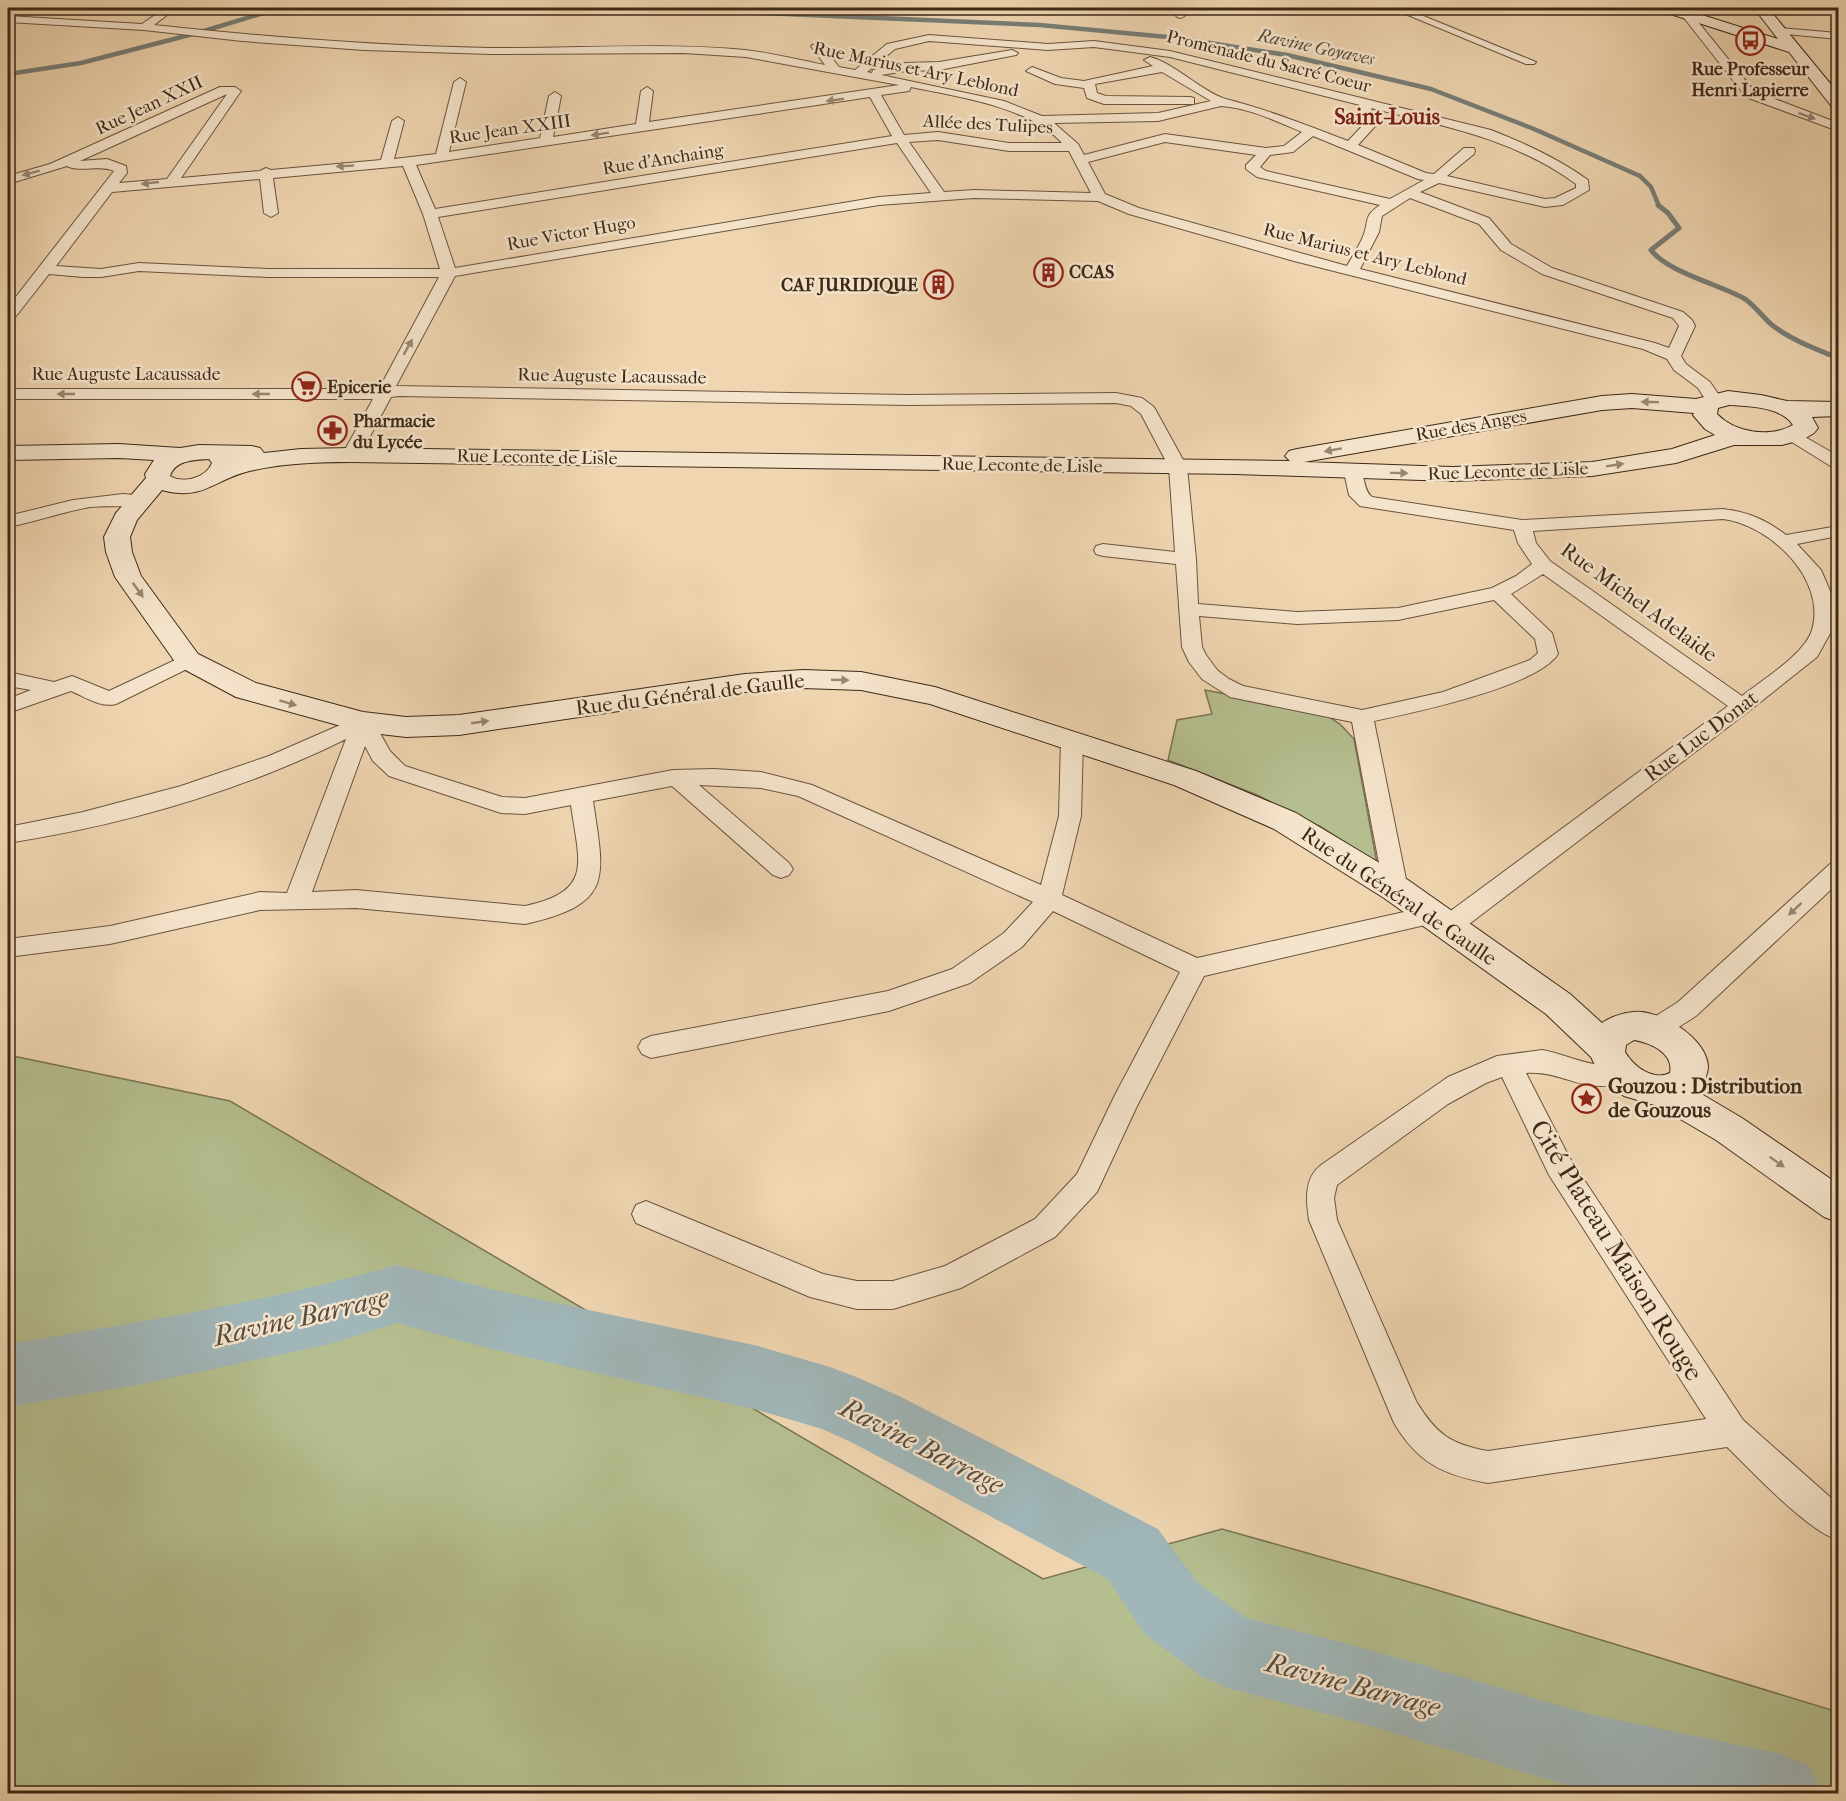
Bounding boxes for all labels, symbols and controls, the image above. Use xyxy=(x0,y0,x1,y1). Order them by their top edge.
bus stop icon: Rue Professeur Henri Lapierre xyxy=(1734,24,1766,56)
water label: Ravine Goyaves xyxy=(1255,25,1377,70)
street label: Promenade du Sacré Coeur xyxy=(1164,26,1374,97)
street label: Rue Marius et Ary Leblond xyxy=(811,37,1021,102)
place label: Rue Professeur Henri Lapierre xyxy=(1691,59,1809,101)
street label: Rue Jean XXII xyxy=(92,71,206,139)
one-way arrow xyxy=(825,96,844,105)
district label: Saint-Louis xyxy=(1334,104,1440,130)
street label: Rue Jean XXIII xyxy=(448,111,572,148)
street label: Allée des Tulipes xyxy=(922,111,1054,138)
one-way arrow xyxy=(1798,111,1816,121)
one-way arrow xyxy=(591,130,610,139)
street label: Rue d'Anchaing xyxy=(601,140,725,179)
one-way arrow xyxy=(335,162,354,171)
one-way arrow xyxy=(22,169,41,179)
one-way arrow xyxy=(141,178,160,188)
street label: Rue Victor Hugo xyxy=(505,212,637,255)
street label: Rue Marius et Ary Leblond xyxy=(1261,219,1469,290)
building icon: CCAS xyxy=(1032,256,1064,288)
place label: CCAS xyxy=(1069,262,1114,283)
building icon: CAF JURIDIQUE xyxy=(923,269,955,301)
place label: CAF JURIDIQUE xyxy=(781,275,918,296)
one-way arrow xyxy=(403,339,413,356)
street label: Rue Auguste Lacaussade xyxy=(31,364,221,385)
street label: Rue Auguste Lacaussade xyxy=(517,364,707,389)
supermarket icon: Epicerie xyxy=(290,371,322,403)
place label: Epicerie xyxy=(327,377,392,398)
one-way arrow xyxy=(56,389,75,399)
one-way arrow xyxy=(251,389,270,399)
one-way arrow xyxy=(1640,397,1659,406)
street label: Rue des Anges xyxy=(1414,405,1528,446)
place label: Pharmacie du Lycée xyxy=(353,411,435,453)
pharmacy icon: Pharmacie du Lycée xyxy=(316,415,348,447)
street label: Rue Leconte de Lisle xyxy=(456,446,618,469)
one-way arrow xyxy=(1323,446,1342,455)
street label: Rue Leconte de Lisle xyxy=(941,454,1103,477)
street label: Rue Leconte de Lisle xyxy=(1427,458,1589,485)
one-way arrow xyxy=(1605,461,1624,470)
one-way arrow xyxy=(1390,468,1409,478)
street label: Rue Michel Adelaide xyxy=(1556,537,1722,667)
one-way arrow xyxy=(132,582,144,598)
street label: Rue du Général de Gaulle xyxy=(574,668,806,720)
one-way arrow xyxy=(831,675,850,685)
street label: Rue Luc Donat xyxy=(1640,685,1763,786)
one-way arrow xyxy=(279,699,297,708)
one-way arrow xyxy=(471,717,490,726)
street label: Rue du Général de Gaulle xyxy=(1297,822,1501,970)
one-way arrow xyxy=(1788,902,1803,916)
place label: Gouzou : Distribution de Gouzous xyxy=(1608,1074,1803,1122)
place icon: Gouzou : Distribution de Gouzous xyxy=(1571,1082,1603,1114)
street label: Cité Plateau Maison Rouge xyxy=(1524,1114,1710,1386)
one-way arrow xyxy=(1769,1156,1785,1167)
water label: Ravine Barrage xyxy=(208,1281,393,1353)
water label: Ravine Barrage xyxy=(833,1390,1010,1501)
water label: Ravine Barrage xyxy=(1261,1646,1445,1724)

